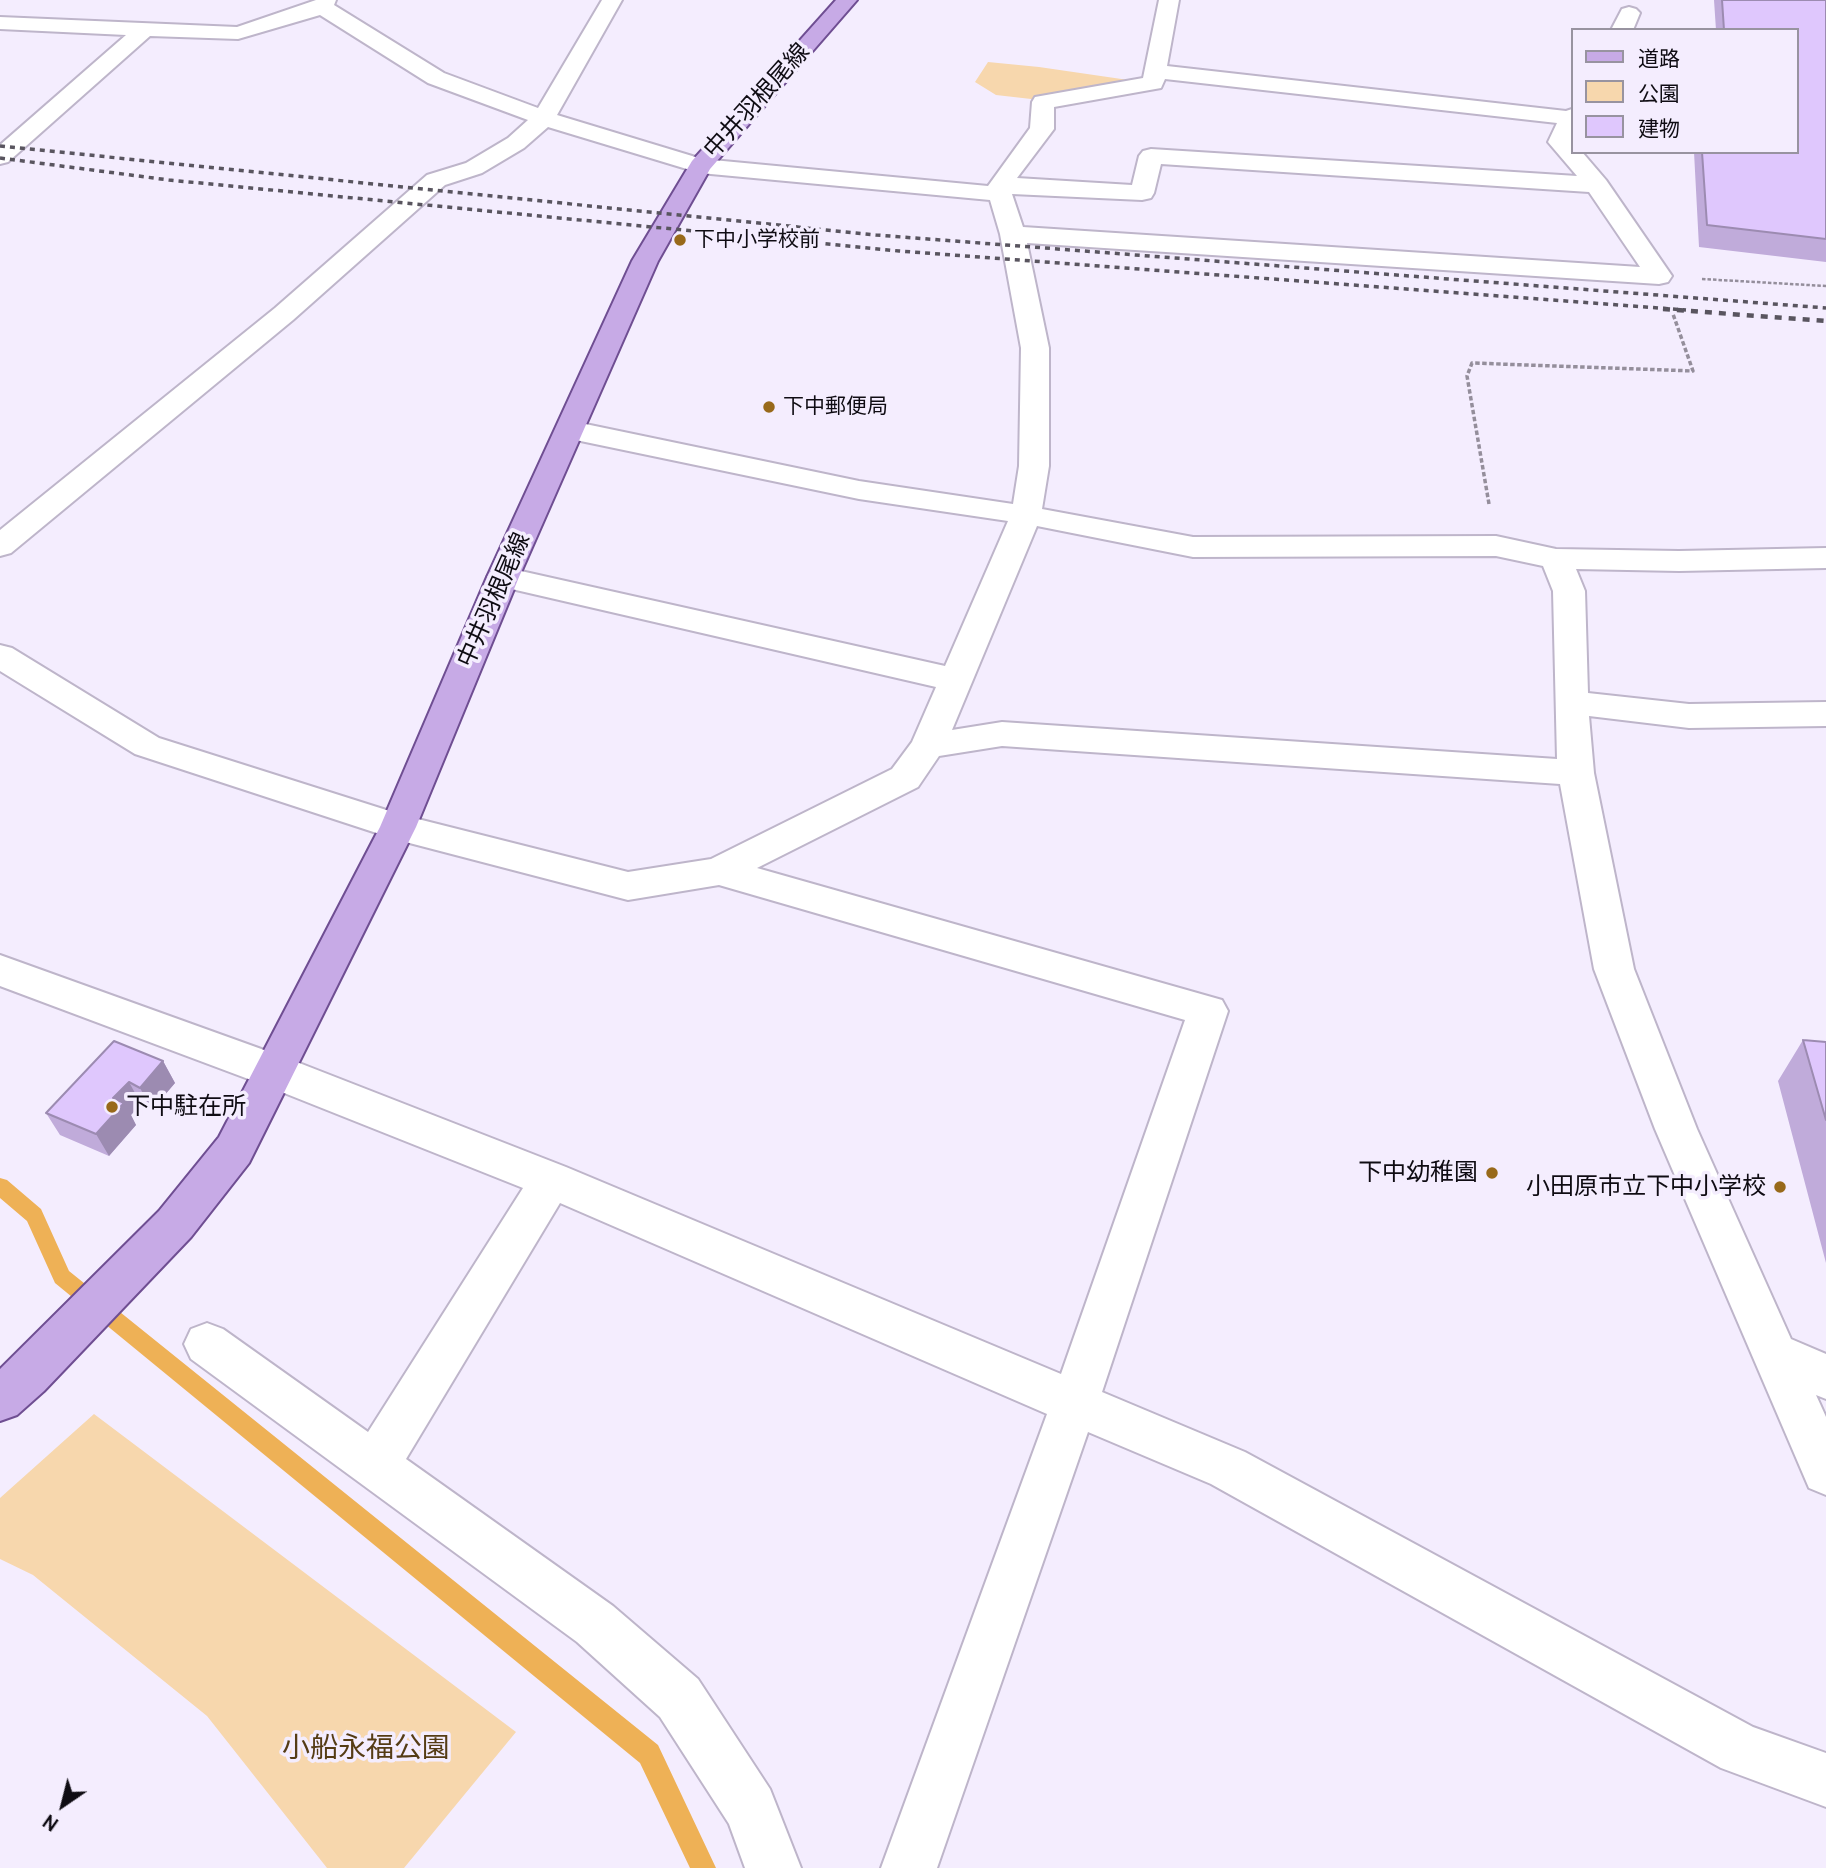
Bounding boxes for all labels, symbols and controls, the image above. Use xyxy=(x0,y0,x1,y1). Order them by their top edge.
legend xyxy=(1570,28,1798,154)
street label: 中井羽根尾線 xyxy=(698,38,816,164)
text: 道路 xyxy=(1638,46,1680,71)
text: 公園 xyxy=(1638,81,1680,106)
text: 建物 xyxy=(1638,116,1680,141)
place label: 下中小学校前 xyxy=(694,227,820,253)
marker: 下中小学校前 xyxy=(672,232,688,248)
place label: 下中郵便局 xyxy=(783,394,888,420)
marker: 下中郵便局 xyxy=(761,399,777,415)
street label: 中井羽根尾線 xyxy=(452,528,536,672)
place label: 下中駐在所 xyxy=(126,1093,246,1121)
marker: 下中駐在所 xyxy=(104,1099,120,1115)
place label: 下中幼稚園 xyxy=(1358,1159,1478,1187)
marker: 下中幼稚園 xyxy=(1484,1165,1500,1181)
place label: 小田原市立下中小学校 xyxy=(1526,1173,1766,1201)
marker: 小田原市立下中小学校 xyxy=(1772,1179,1788,1195)
park label: 小船永福公園 xyxy=(282,1732,450,1766)
north arrow xyxy=(28,1770,98,1840)
text: N xyxy=(39,1809,63,1836)

